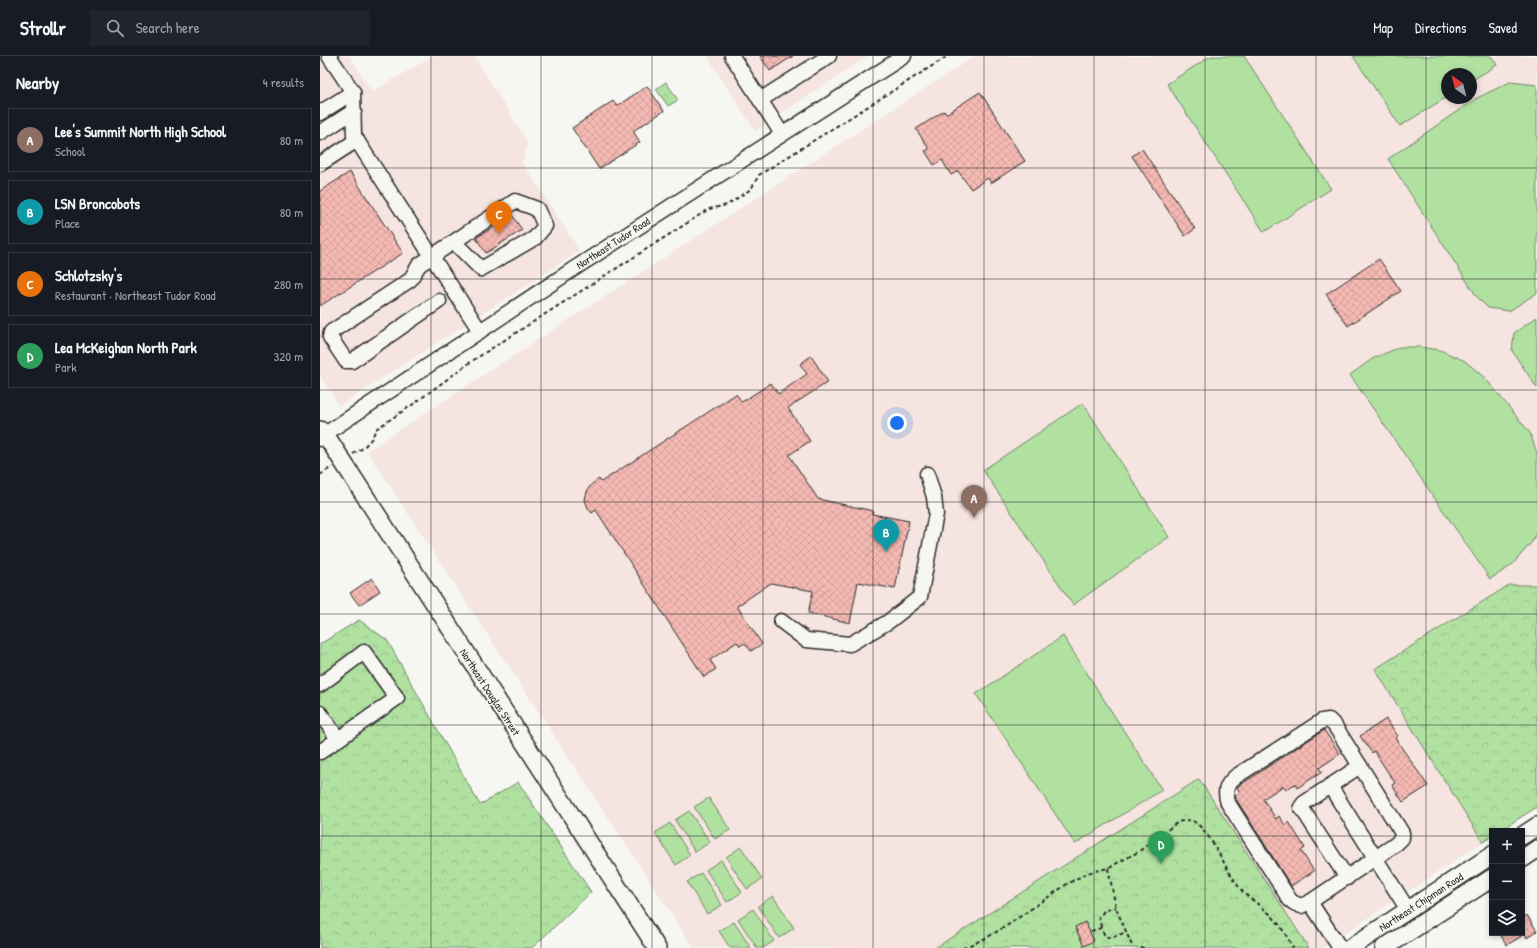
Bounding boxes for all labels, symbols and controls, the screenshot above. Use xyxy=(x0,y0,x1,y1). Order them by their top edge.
search box xyxy=(90,10,370,46)
text: Strollr xyxy=(20,15,66,41)
icon: search xyxy=(104,17,126,39)
text: Search here xyxy=(136,17,200,38)
text: Map xyxy=(1373,18,1393,37)
text: Directions xyxy=(1415,18,1466,37)
text: Saved xyxy=(1488,18,1517,37)
north arrow xyxy=(1441,68,1477,104)
text: Nearby xyxy=(16,71,59,94)
text: 4 results xyxy=(263,73,304,91)
text: Lee's Summit North High School xyxy=(55,121,226,142)
text: A xyxy=(27,131,33,149)
text: 80 m xyxy=(280,131,303,149)
text: School xyxy=(55,142,85,160)
text: LSN Broncobots xyxy=(55,193,140,214)
pin: C xyxy=(486,201,512,234)
text: B xyxy=(27,203,33,221)
text: 80 m xyxy=(280,203,303,221)
text: Place xyxy=(55,214,80,232)
street label: Northeast Tudor Road xyxy=(573,214,653,272)
text: Schlotzsky's xyxy=(55,265,122,286)
text: C xyxy=(26,275,34,293)
text: 280 m xyxy=(274,275,303,293)
text: Restaurant · Northeast Tudor Road xyxy=(55,286,216,304)
text: Lea McKeighan North Park xyxy=(55,337,197,358)
text: D xyxy=(27,347,33,365)
text: 320 m xyxy=(273,347,303,365)
text: Park xyxy=(55,358,77,376)
your location xyxy=(887,413,907,433)
pin: A xyxy=(961,485,987,518)
pin: B xyxy=(873,519,899,552)
street label: Northeast Douglas Street xyxy=(457,646,523,738)
map controls xyxy=(1489,828,1525,936)
button: + xyxy=(1489,828,1525,864)
pin: D xyxy=(1148,831,1174,864)
button: − xyxy=(1489,864,1525,900)
street label: Northeast Chipman Road xyxy=(1376,869,1466,934)
button: layers xyxy=(1489,900,1525,936)

